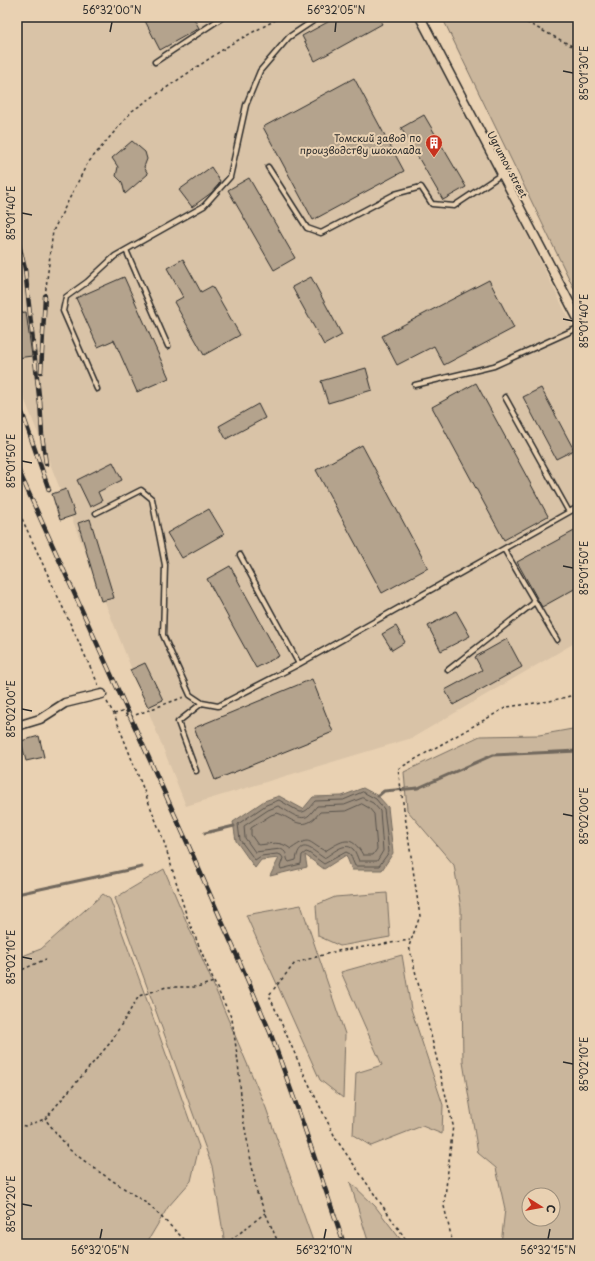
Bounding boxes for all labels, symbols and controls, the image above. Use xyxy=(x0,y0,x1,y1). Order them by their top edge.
text: 56°32'00"N xyxy=(82,2,142,17)
text: 56°32'05"N xyxy=(307,2,365,17)
text: 85°01'30"E xyxy=(576,46,591,100)
street label: Ugrumov street xyxy=(484,128,532,200)
place label: Томский завод по производству шоколада xyxy=(300,130,422,158)
building icon: Томский завод по производству шоколада xyxy=(424,133,444,158)
text: 85°01'40"E xyxy=(3,186,18,240)
text: 85°01'40"E xyxy=(576,294,591,348)
text: 85°01'50"E xyxy=(3,434,18,488)
text: 85°01'50"E xyxy=(576,541,591,595)
text: 85°02'00"E xyxy=(3,680,18,738)
text: 85°02'00"E xyxy=(576,787,591,845)
text: 85°02'10"E xyxy=(3,930,18,984)
text: 85°02'10"E xyxy=(576,1037,591,1091)
text: 85°02'20"E xyxy=(3,1175,18,1233)
north arrow xyxy=(521,1187,561,1227)
text: С xyxy=(542,1203,560,1215)
text: 56°32'05"N xyxy=(71,1242,129,1257)
text: 56°32'10"N xyxy=(296,1242,353,1257)
text: 56°32'15"N xyxy=(520,1242,576,1257)

